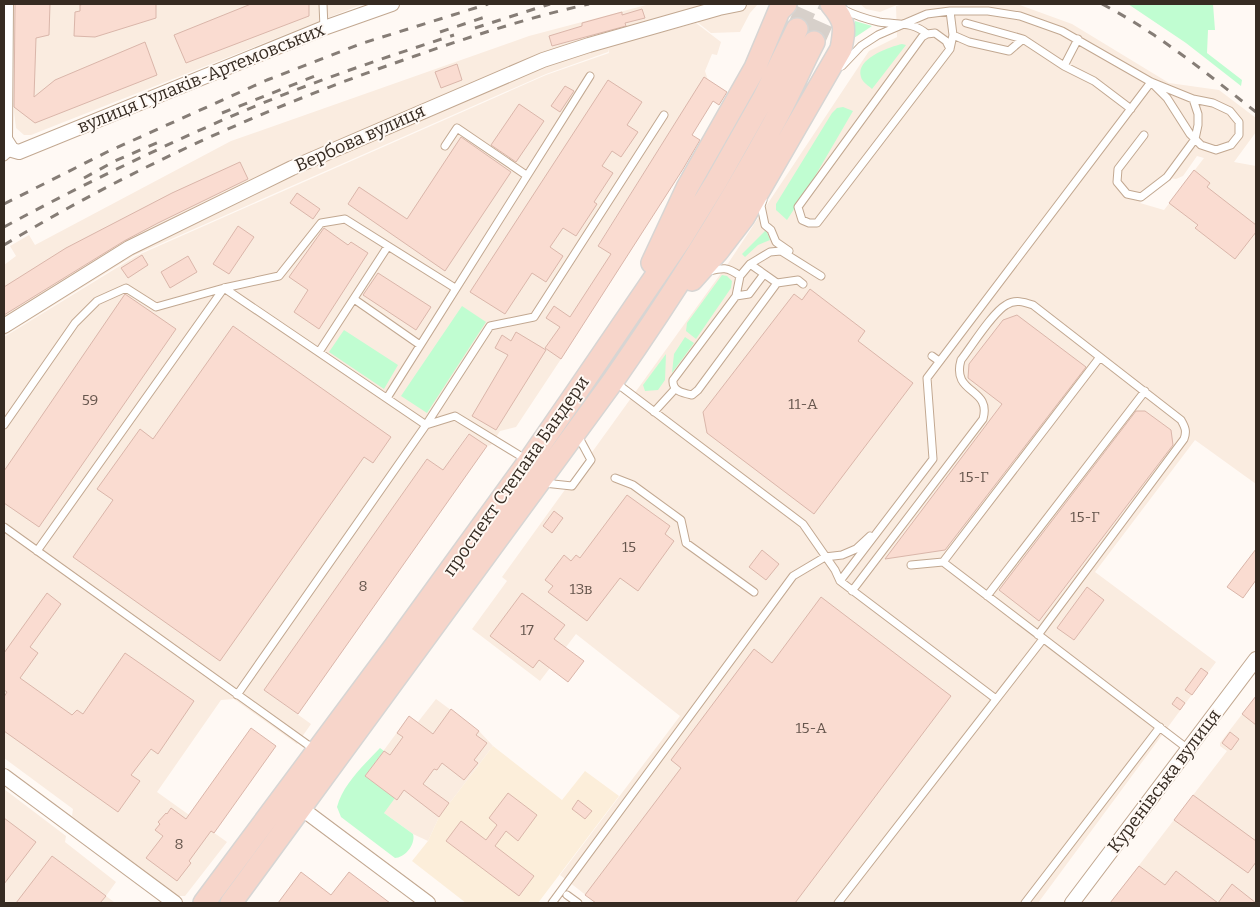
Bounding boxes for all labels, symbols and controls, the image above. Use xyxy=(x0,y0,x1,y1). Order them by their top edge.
street label: вулиця Гулаків-Артемовських xyxy=(74,18,328,138)
street label: Вербова вулиця xyxy=(292,100,428,176)
street label: проспект Степана Бандери xyxy=(438,372,594,580)
house number: 59 xyxy=(82,391,98,409)
house number: 11-А xyxy=(788,395,818,413)
house number: 15-Г xyxy=(959,468,989,486)
house number: 15-Г xyxy=(1070,508,1100,526)
house number: 15 xyxy=(622,538,636,556)
house number: 8 xyxy=(358,577,368,595)
house number: 13в xyxy=(570,580,592,598)
house number: 17 xyxy=(520,621,534,639)
street label: Куренівська вулиця xyxy=(1103,705,1225,857)
house number: 15-А xyxy=(795,719,827,737)
house number: 8 xyxy=(174,835,184,853)

